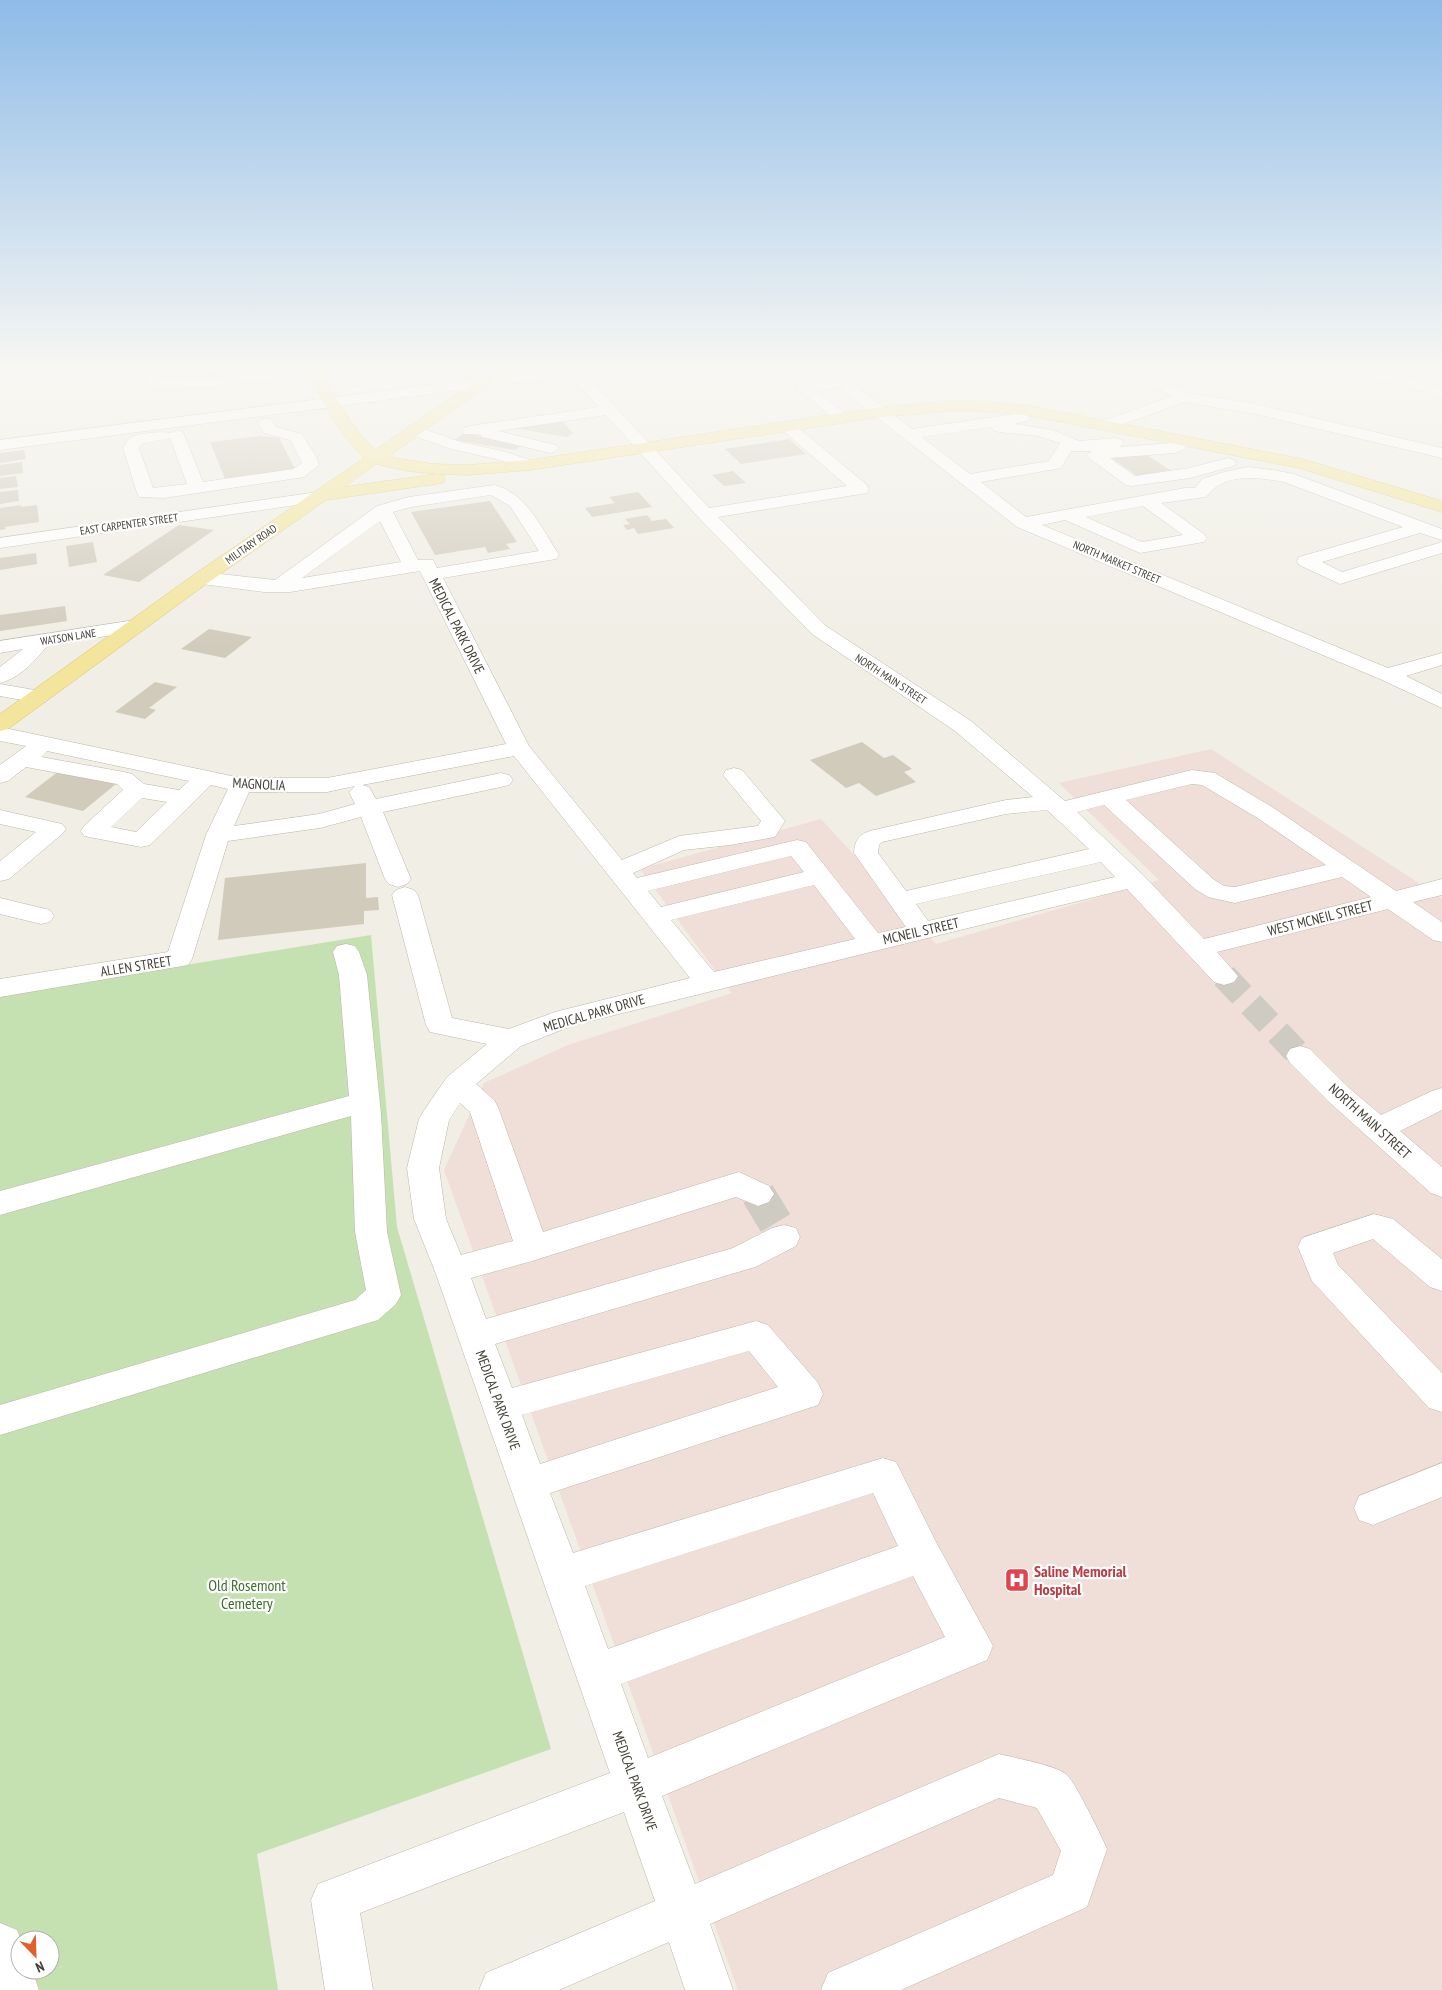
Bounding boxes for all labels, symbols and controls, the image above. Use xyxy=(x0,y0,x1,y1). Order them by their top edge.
street label: EAST CARPENTER STREET xyxy=(79,510,179,538)
street label: MILITARY ROAD xyxy=(222,521,280,567)
street label: NORTH MARKET STREET xyxy=(1071,537,1163,587)
street label: MEDICAL PARK DRIVE xyxy=(425,575,489,677)
street label: WATSON LANE xyxy=(39,626,97,648)
street label: NORTH MAIN STREET xyxy=(853,651,929,707)
street label: MAGNOLIA xyxy=(232,774,286,794)
street label: WEST MCNEIL STREET xyxy=(1266,896,1375,940)
street label: MCNEIL STREET xyxy=(881,913,962,949)
street label: ALLEN STREET xyxy=(99,951,174,981)
street label: MEDICAL PARK DRIVE xyxy=(541,990,647,1036)
street label: NORTH MAIN STREET xyxy=(1325,1079,1415,1163)
street label: MEDICAL PARK DRIVE xyxy=(472,1348,524,1452)
place label: Saline Memorial Hospital xyxy=(1034,1561,1127,1599)
hospital icon: Saline Memorial Hospital xyxy=(1004,1567,1030,1593)
park label: Old Rosemont Cemetery xyxy=(208,1575,286,1613)
street label: MEDICAL PARK DRIVE xyxy=(609,1729,661,1833)
north arrow xyxy=(10,1930,60,1980)
text: N xyxy=(33,1957,47,1977)

